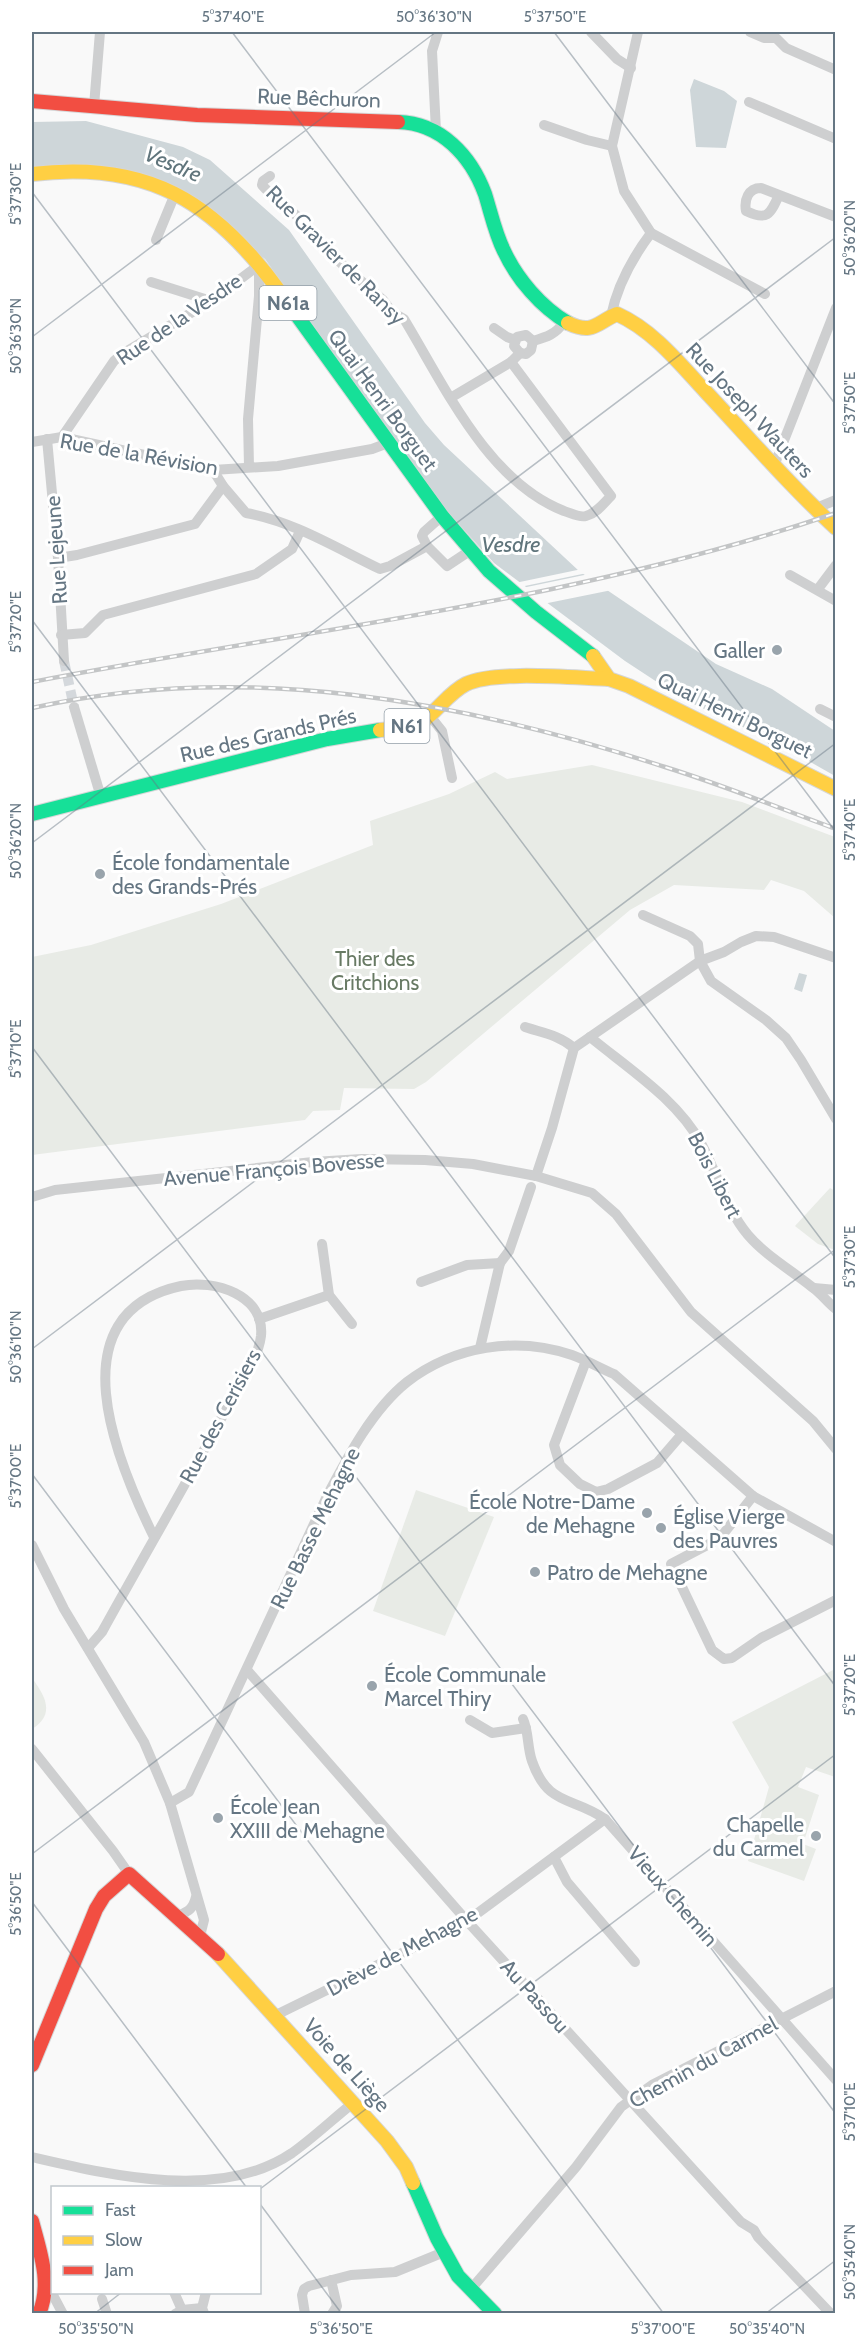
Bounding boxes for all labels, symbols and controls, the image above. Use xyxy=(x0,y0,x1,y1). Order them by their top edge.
text: 5°37'40"E xyxy=(202,8,264,26)
text: 50°36'30"N xyxy=(396,8,472,26)
text: 5°37'50"E xyxy=(524,8,586,26)
street label: Rue Bêchuron xyxy=(257,83,381,113)
water label: Vesdre xyxy=(141,140,205,188)
text: 5°37'30"E xyxy=(7,163,25,225)
street label: Rue Gravier de Ransy xyxy=(261,180,411,330)
text: 50°36'20"N xyxy=(841,200,859,276)
street label: Rue de la Vesdre xyxy=(112,268,247,370)
road number: N61a xyxy=(260,286,316,320)
text: 50°36'30"N xyxy=(7,298,25,374)
street label: Quai Henri Borguet xyxy=(323,324,443,476)
street label: Rue Joseph Wauters xyxy=(681,337,819,483)
text: 5°37'50"E xyxy=(841,372,859,434)
street label: Rue de la Révision xyxy=(58,428,220,480)
street label: Rue Lejeune xyxy=(40,495,73,605)
water label: Vesdre xyxy=(482,531,540,558)
text: 5°37'20"E xyxy=(7,591,25,653)
place label: Galler xyxy=(714,638,765,663)
marker: Galler xyxy=(770,643,784,657)
street label: Quai Henri Borguet xyxy=(654,667,816,763)
street label: Rue des Grands Prés xyxy=(178,703,359,767)
road number: N61 xyxy=(384,709,430,743)
text: 5°37'40"E xyxy=(841,799,859,861)
text: 50°36'20"N xyxy=(7,803,25,879)
place label: École fondamentale des Grands-Prés xyxy=(112,850,290,899)
marker: École fondamentale des Grands-Prés xyxy=(93,867,107,881)
park label: Thier des Critchions xyxy=(331,946,419,995)
text: 5°37'10"E xyxy=(7,1019,25,1079)
street label: Bois Libert xyxy=(683,1128,747,1222)
street label: Avenue François Bovesse xyxy=(163,1147,386,1191)
text: 5°37'30"E xyxy=(841,1226,859,1288)
text: 50°36'10"N xyxy=(7,1311,25,1383)
street label: Rue des Cerisiers xyxy=(174,1344,266,1487)
street label: Rue Basse Mehagne xyxy=(265,1443,365,1613)
text: 5°37'00"E xyxy=(7,1444,25,1508)
place label: École Notre-Dame de Mehagne xyxy=(469,1489,635,1538)
place label: Église Vierge des Pauvres xyxy=(673,1504,785,1553)
marker: École Notre-Dame de Mehagne xyxy=(640,1506,654,1520)
marker: Église Vierge des Pauvres xyxy=(654,1521,668,1535)
place label: Patro de Mehagne xyxy=(547,1560,708,1585)
marker: Patro de Mehagne xyxy=(528,1565,542,1579)
text: 5°37'20"E xyxy=(841,1654,859,1716)
place label: École Communale Marcel Thiry xyxy=(384,1662,546,1711)
marker: École Communale Marcel Thiry xyxy=(365,1679,379,1693)
place label: École Jean XXIII de Mehagne xyxy=(230,1794,385,1843)
marker: École Jean XXIII de Mehagne xyxy=(211,1811,225,1825)
place label: Chapelle du Carmel xyxy=(713,1812,804,1861)
marker: Chapelle du Carmel xyxy=(809,1829,823,1843)
street label: Vieux Chemin xyxy=(623,1841,723,1951)
text: 5°36'50"E xyxy=(7,1872,25,1936)
street label: Drève de Mehagne xyxy=(322,1901,482,2001)
street label: Au Passou xyxy=(496,1954,574,2038)
street label: Chemin du Carmel xyxy=(625,2011,781,2113)
street label: Voie de Liège xyxy=(299,2013,396,2117)
text: 5°37'10"E xyxy=(841,2082,859,2142)
legend xyxy=(51,2186,261,2294)
text: Fast xyxy=(105,2199,136,2221)
text: 50°35'40"N xyxy=(841,2224,859,2300)
text: Slow xyxy=(105,2229,142,2251)
text: Jam xyxy=(104,2259,134,2281)
text: 50°35'50"N xyxy=(58,2320,134,2338)
text: 5°36'50"E xyxy=(309,2320,373,2338)
text: 5°37'00"E xyxy=(631,2320,695,2338)
text: 50°35'40"N xyxy=(729,2320,805,2338)

